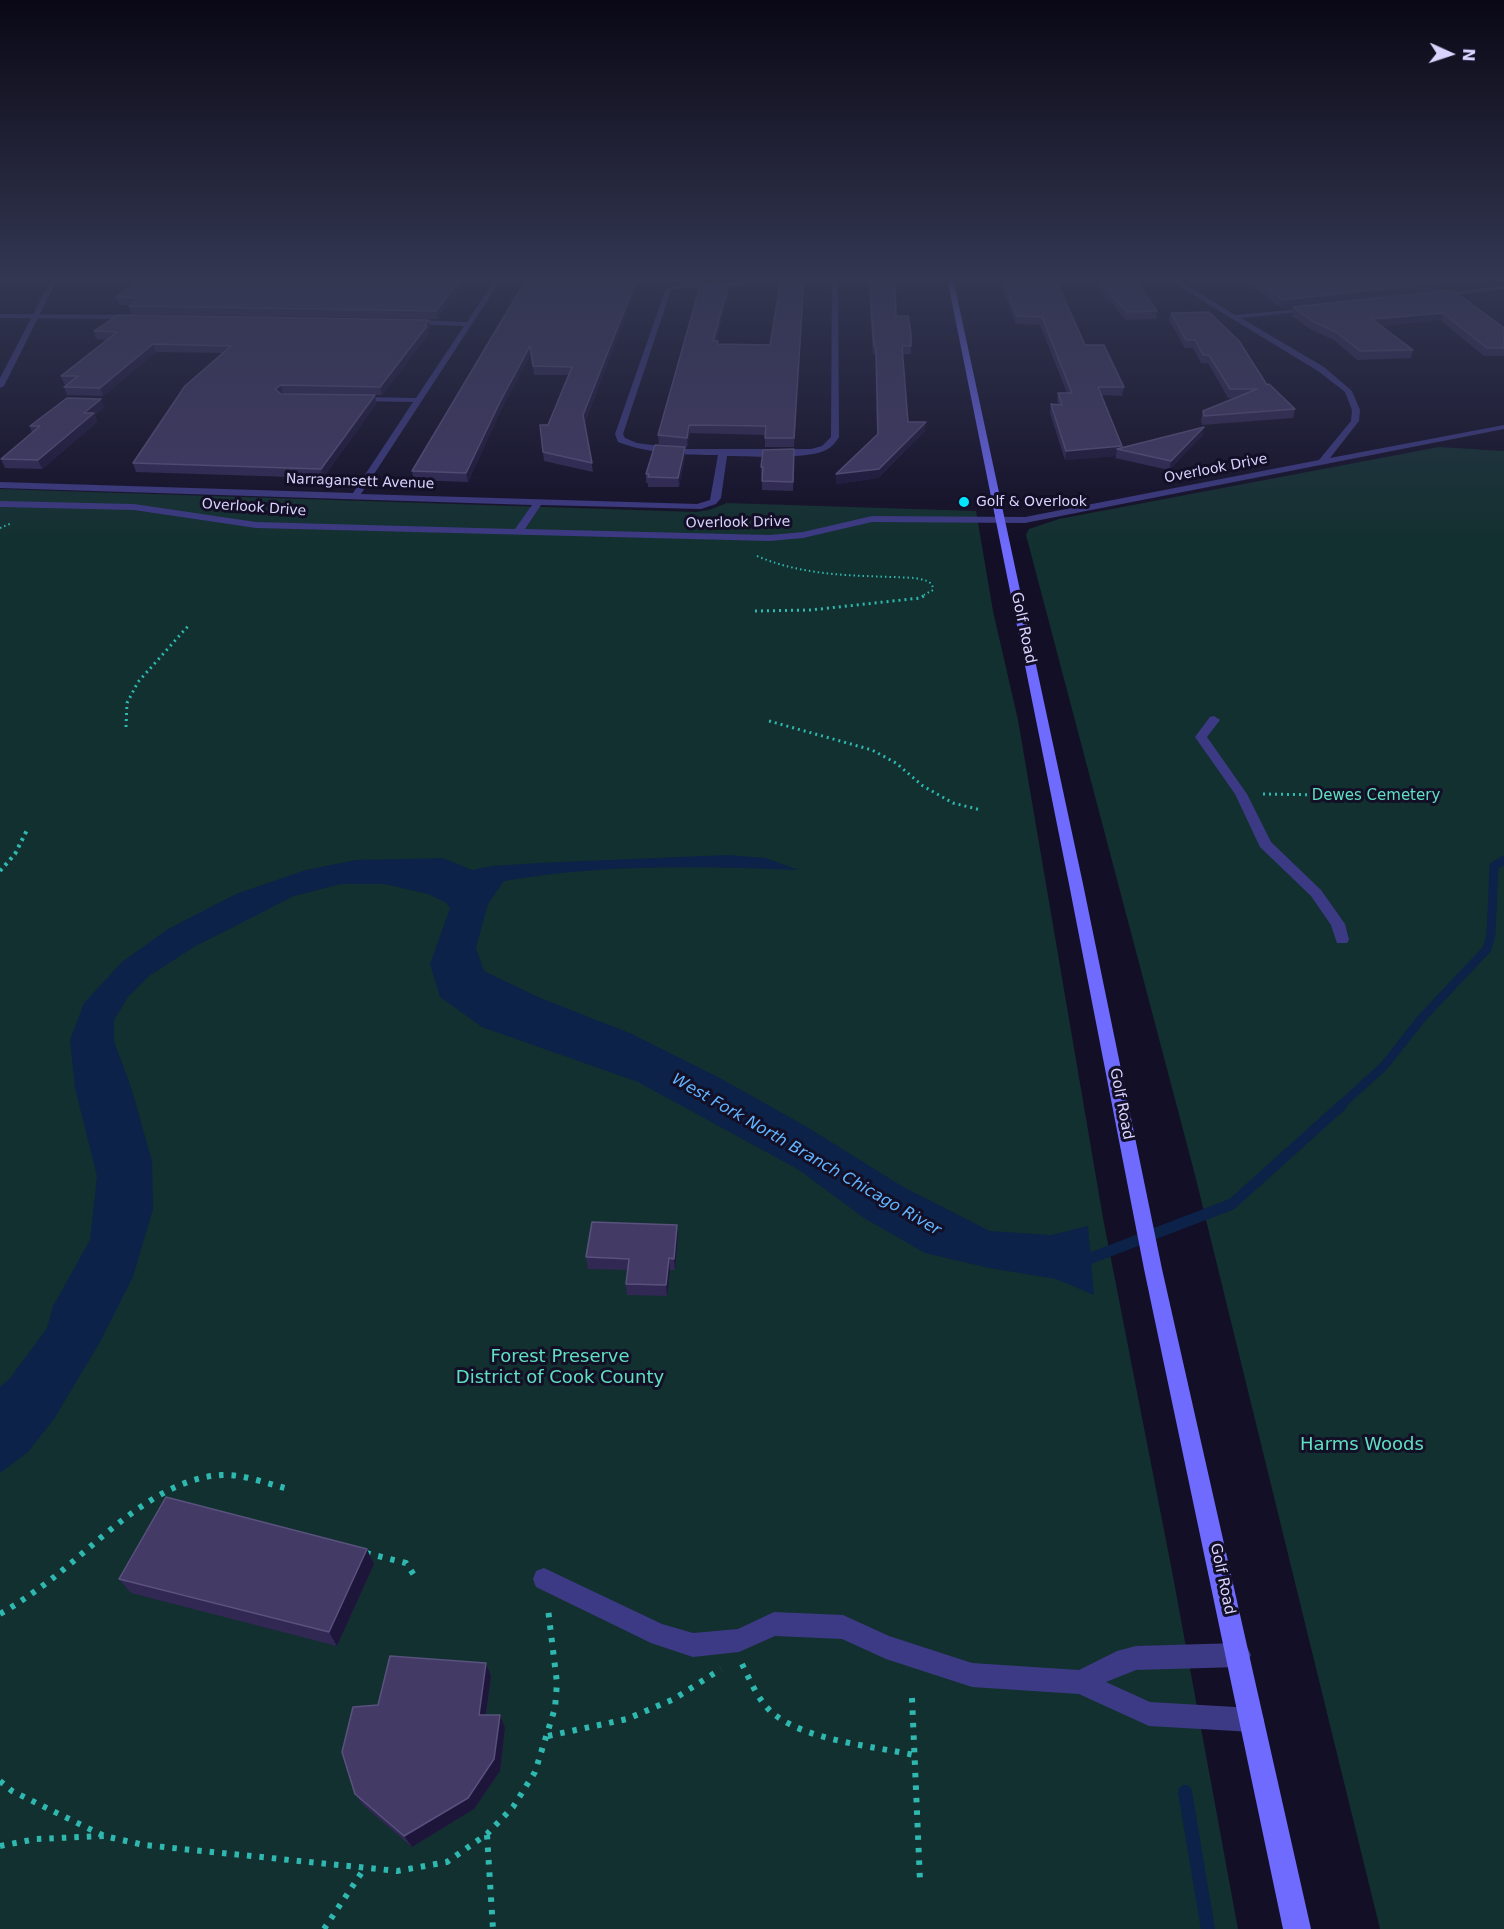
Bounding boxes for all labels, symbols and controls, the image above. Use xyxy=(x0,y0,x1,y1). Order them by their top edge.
north arrow xyxy=(1420,24,1480,84)
text: N xyxy=(1459,48,1478,62)
street label: Overlook Drive xyxy=(1163,451,1269,487)
street label: Narragansett Avenue xyxy=(285,471,435,493)
place label: Golf & Overlook xyxy=(976,494,1087,510)
marker: Golf & Overlook xyxy=(957,495,971,509)
street label: Overlook Drive xyxy=(201,496,307,520)
street label: Overlook Drive xyxy=(686,514,790,532)
street label: Golf Road xyxy=(1007,591,1039,665)
park label: Dewes Cemetery xyxy=(1312,787,1440,805)
street label: Golf Road xyxy=(1105,1067,1137,1141)
water label: West Fork North Branch Chicago River xyxy=(668,1070,944,1240)
park label: Forest Preserve District of Cook County xyxy=(456,1346,664,1388)
park label: Harms Woods xyxy=(1300,1434,1424,1456)
street label: Golf Road xyxy=(1206,1542,1238,1616)

